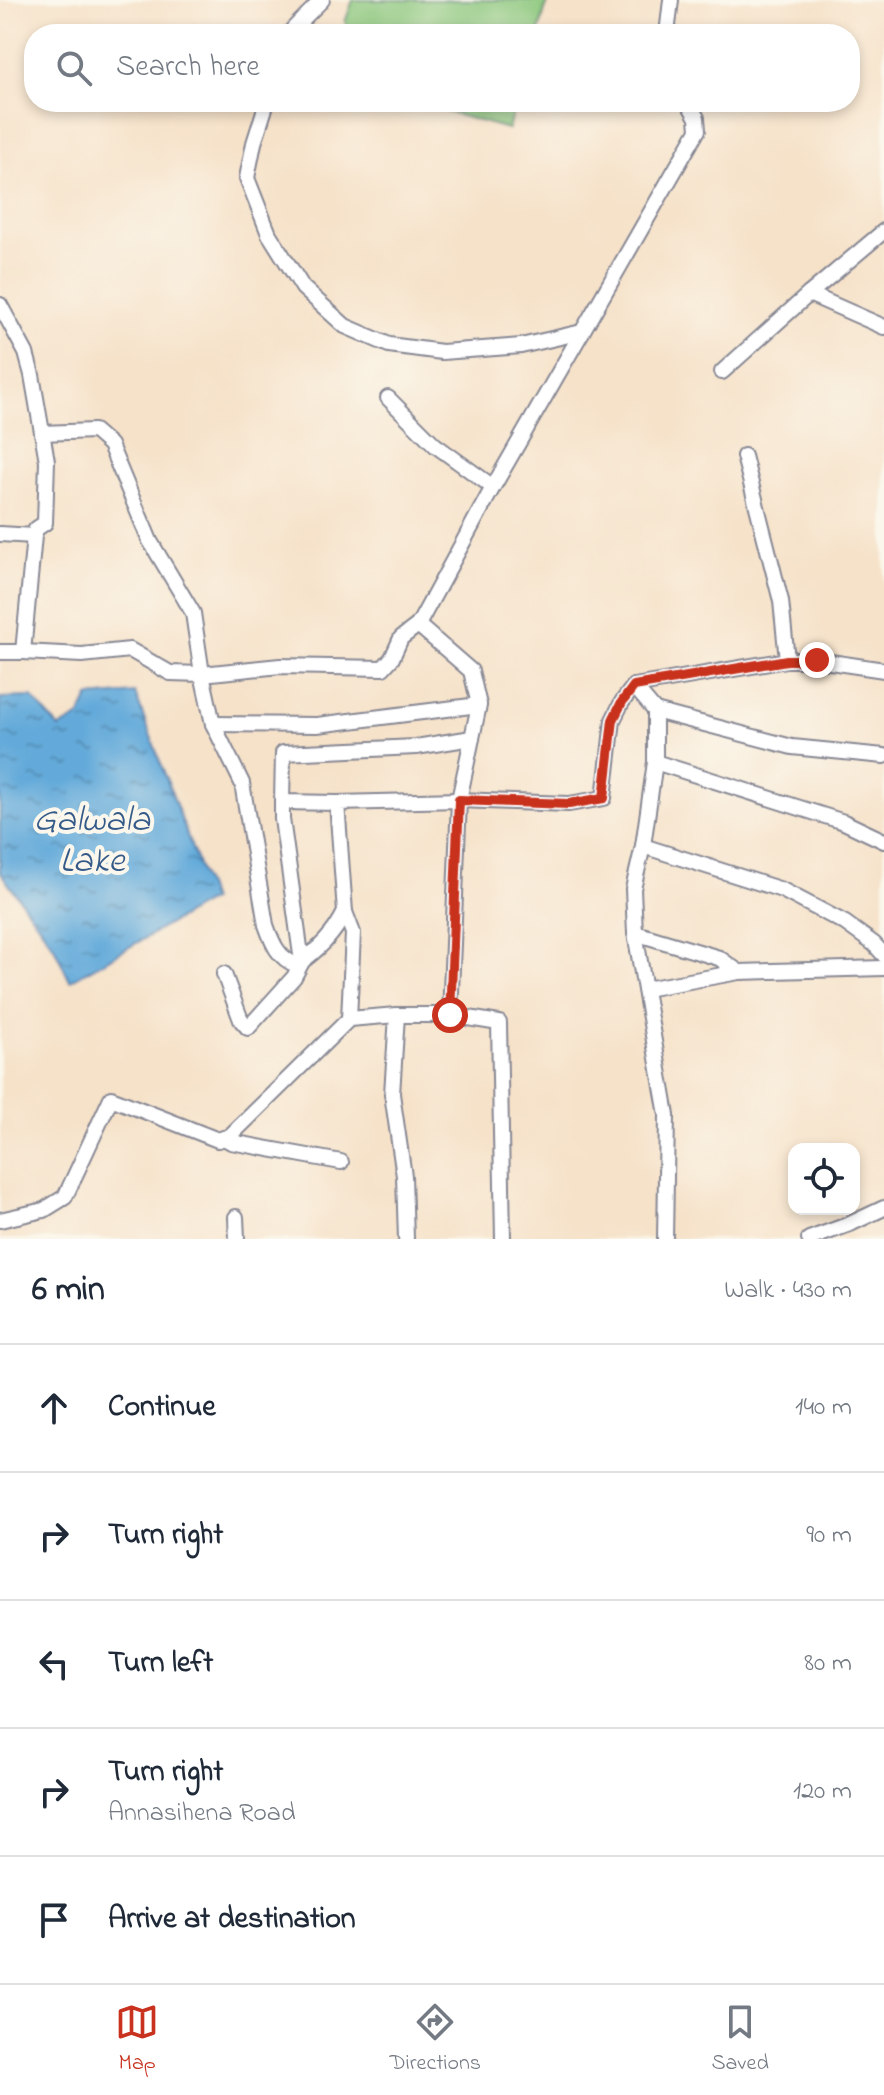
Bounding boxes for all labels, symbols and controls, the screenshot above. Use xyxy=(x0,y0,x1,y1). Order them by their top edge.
search box xyxy=(24,24,860,112)
icon: search xyxy=(52,46,96,90)
text: Search here xyxy=(116,46,260,90)
route end xyxy=(799,642,835,678)
water label: Galwala Lake xyxy=(34,795,151,889)
route start xyxy=(432,997,468,1033)
map controls xyxy=(788,1143,860,1215)
button: locate xyxy=(788,1143,860,1215)
text: 6 min xyxy=(32,1266,105,1316)
text: Walk · 430 m xyxy=(724,1272,852,1310)
icon: ahead xyxy=(32,1386,76,1430)
text: Continue xyxy=(108,1386,216,1430)
text: 140 m xyxy=(795,1389,852,1427)
icon: right xyxy=(32,1514,76,1558)
text: Turn right xyxy=(108,1514,223,1558)
text: 90 m xyxy=(806,1517,852,1555)
icon: left xyxy=(32,1642,76,1686)
text: Turn left xyxy=(108,1642,213,1686)
text: 80 m xyxy=(804,1645,852,1683)
text: Turn right xyxy=(108,1751,223,1795)
icon: right xyxy=(32,1770,76,1814)
text: 120 m xyxy=(793,1773,852,1811)
text: Annasihena Road xyxy=(108,1795,296,1833)
icon: arrive xyxy=(32,1898,76,1942)
text: Arrive at destination xyxy=(108,1898,356,1942)
tab: Map xyxy=(115,2000,159,2080)
tab: Directions xyxy=(390,2000,481,2080)
tab: Saved xyxy=(711,2000,769,2080)

